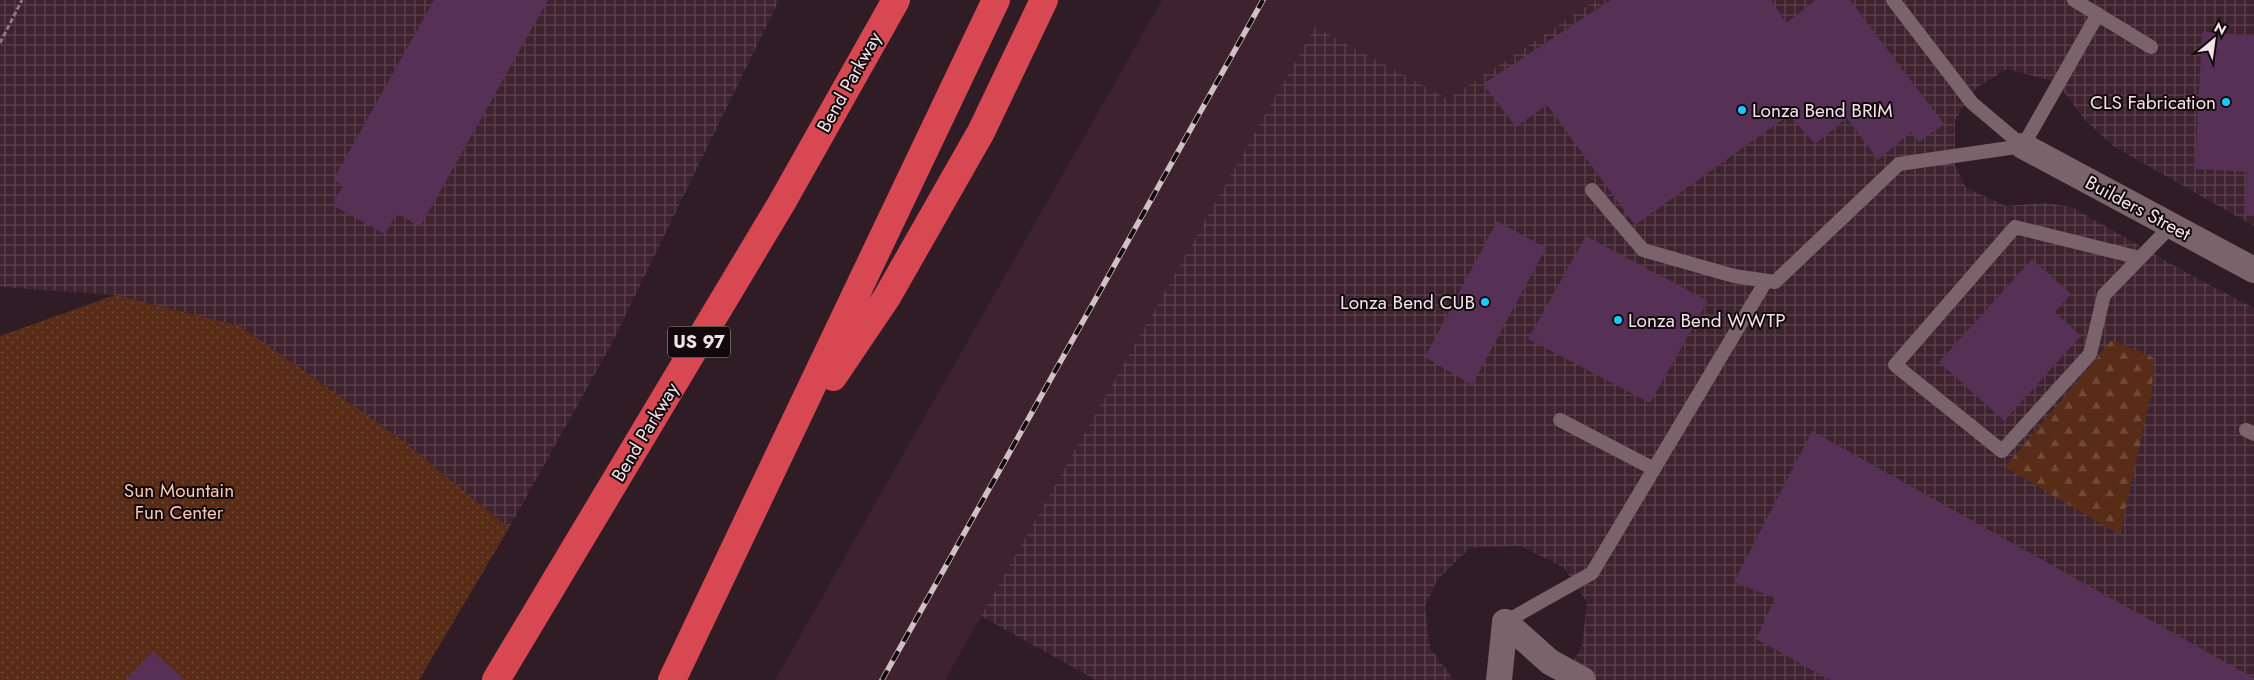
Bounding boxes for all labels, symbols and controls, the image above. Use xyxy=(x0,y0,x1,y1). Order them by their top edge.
north arrow xyxy=(2189,15,2239,65)
text: N xyxy=(2211,17,2230,40)
street label: Bend Parkway xyxy=(810,26,888,137)
place label: CLS Fabrication xyxy=(2090,89,2216,116)
marker: CLS Fabrication xyxy=(2220,96,2232,108)
place label: Lonza Bend BRIM xyxy=(1752,97,1893,124)
marker: Lonza Bend BRIM xyxy=(1736,104,1748,116)
street label: Builders Street xyxy=(2081,169,2196,247)
place label: Lonza Bend CUB xyxy=(1340,289,1475,316)
marker: Lonza Bend CUB xyxy=(1479,296,1491,308)
place label: Lonza Bend WWTP xyxy=(1628,307,1786,334)
marker: Lonza Bend WWTP xyxy=(1612,314,1624,326)
road number: US 97 xyxy=(668,327,730,358)
street label: Bend Parkway xyxy=(605,377,686,487)
park label: Sun Mountain Fun Center xyxy=(124,477,234,526)

